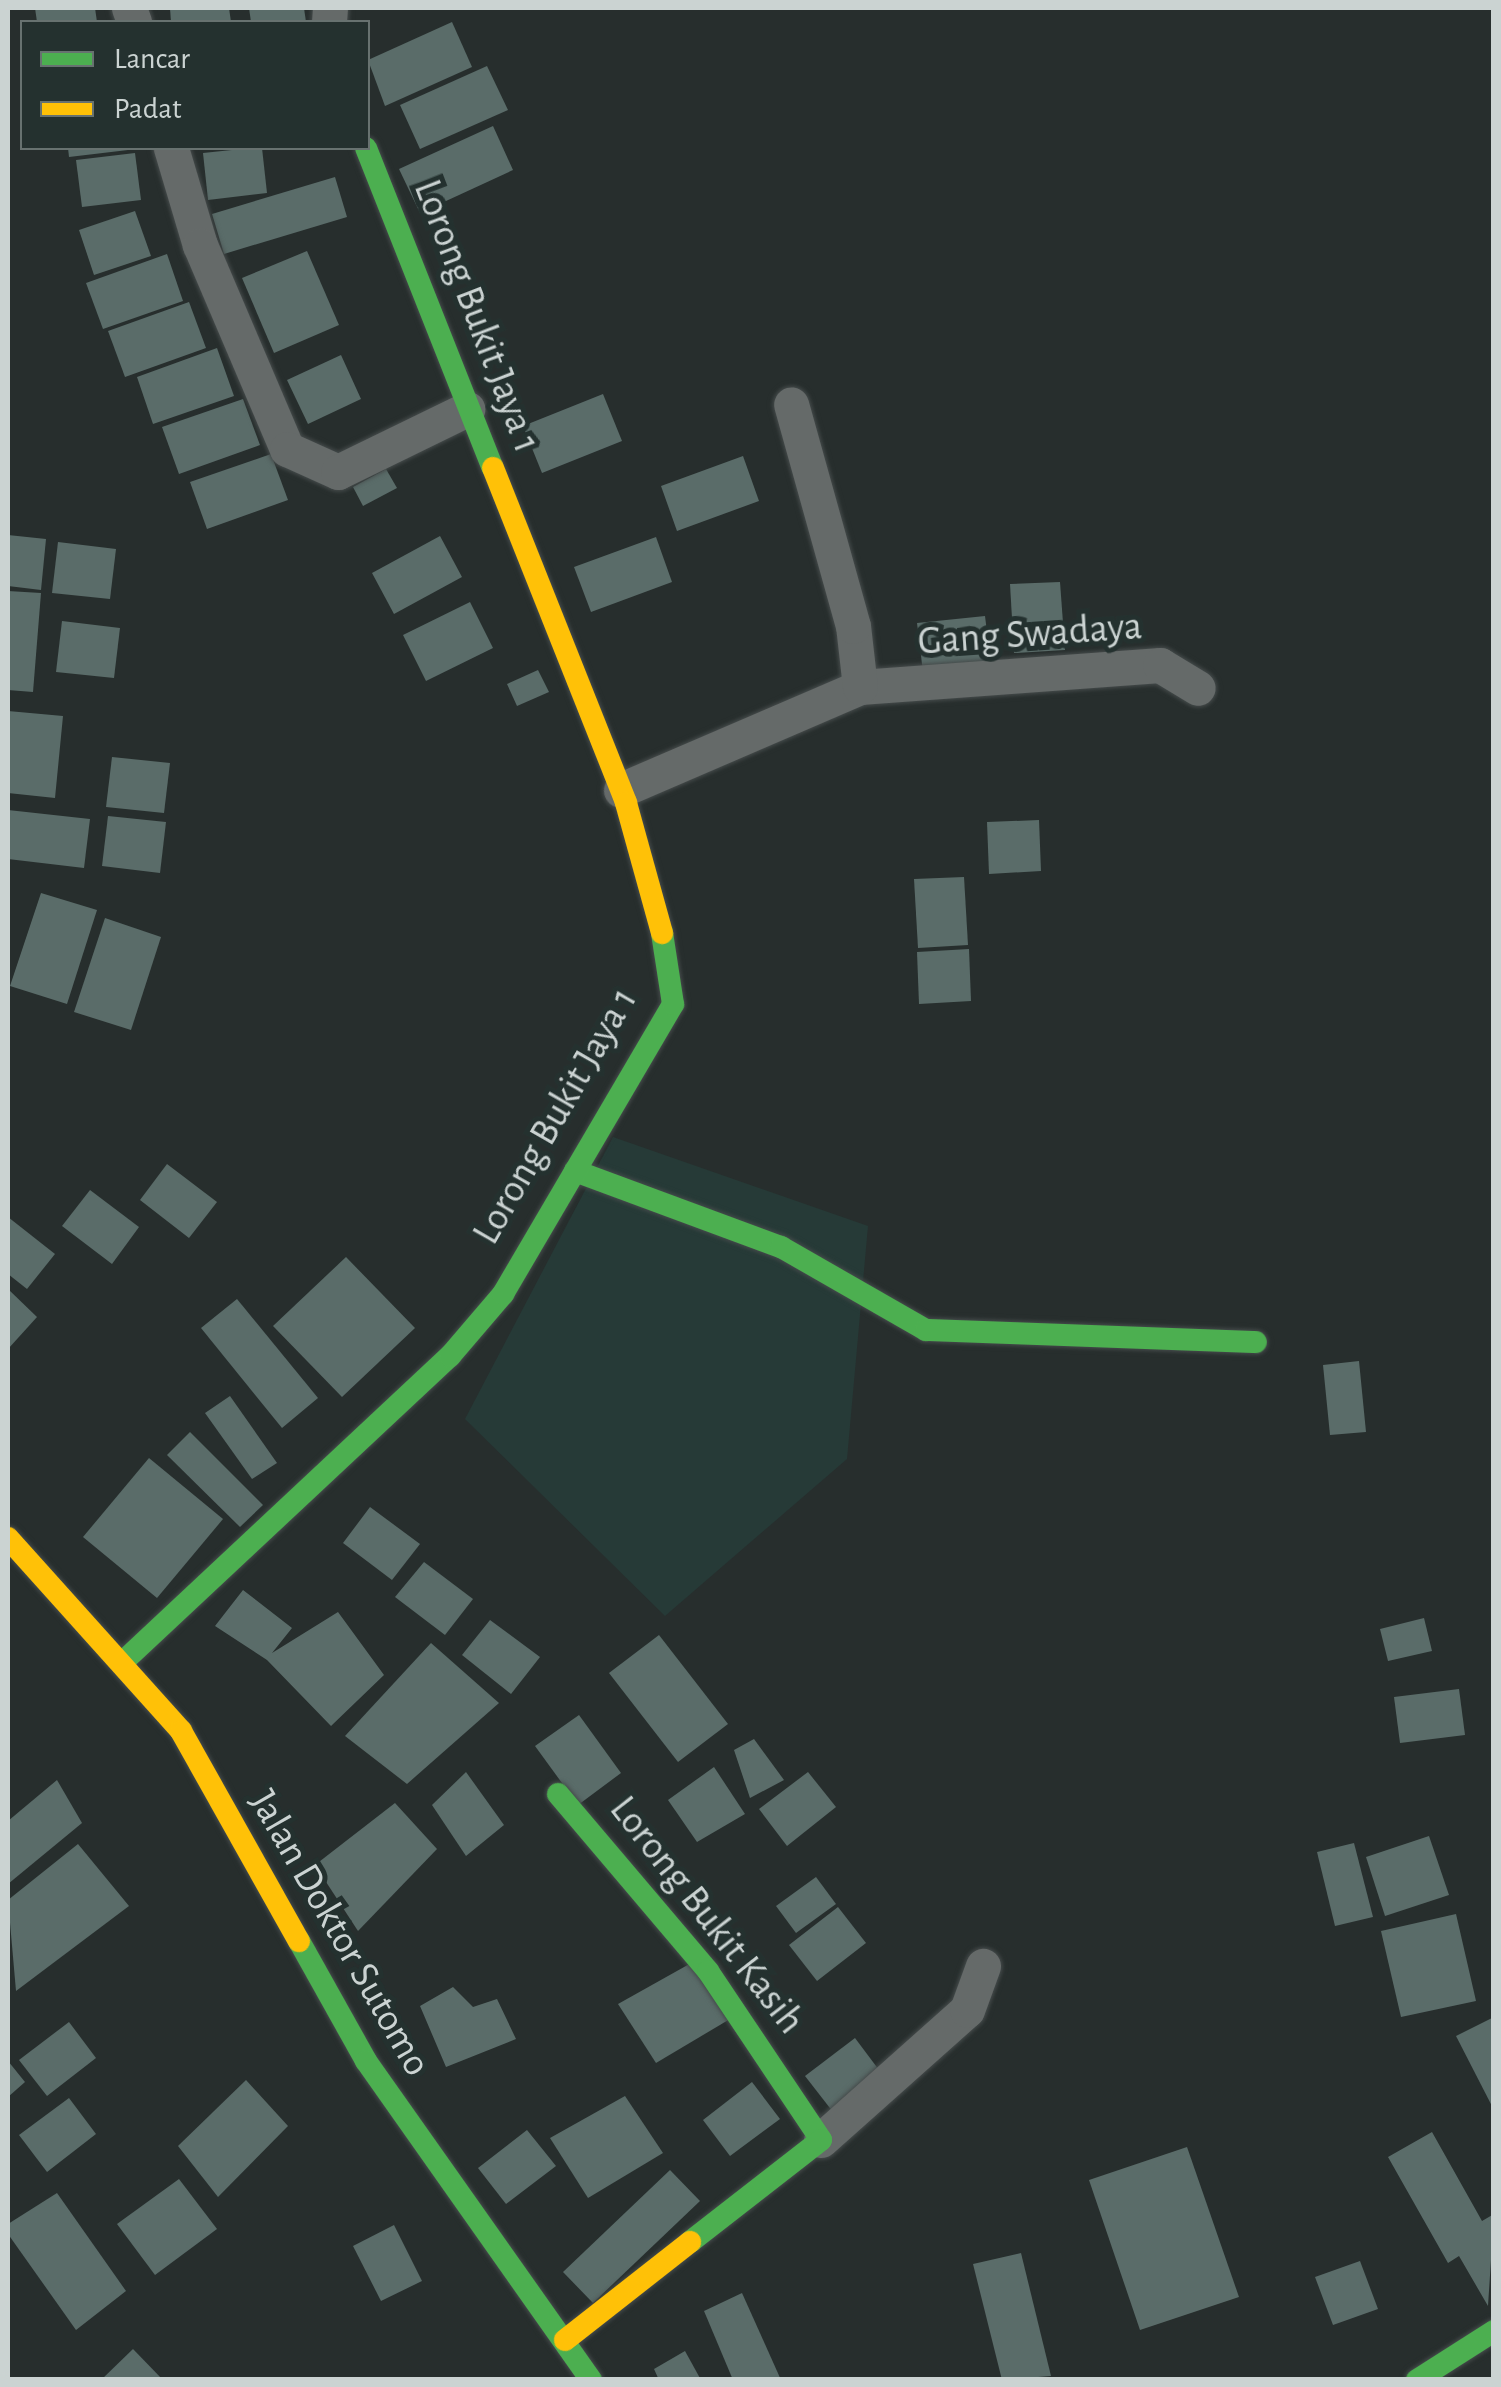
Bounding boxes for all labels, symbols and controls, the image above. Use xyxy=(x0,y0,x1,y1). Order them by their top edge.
legend xyxy=(20,20,370,150)
text: Lancar xyxy=(114,44,190,74)
text: Padat xyxy=(114,94,182,124)
street label: Lorong Bukit Jaya 1 xyxy=(403,173,551,459)
street label: Gang Swadaya xyxy=(916,602,1144,666)
street label: Lorong Bukit Jaya 1 xyxy=(462,979,648,1253)
street label: Jalan Doktor Sutomo xyxy=(239,1781,441,2085)
street label: Lorong Bukit Kasih xyxy=(599,1787,815,2043)

